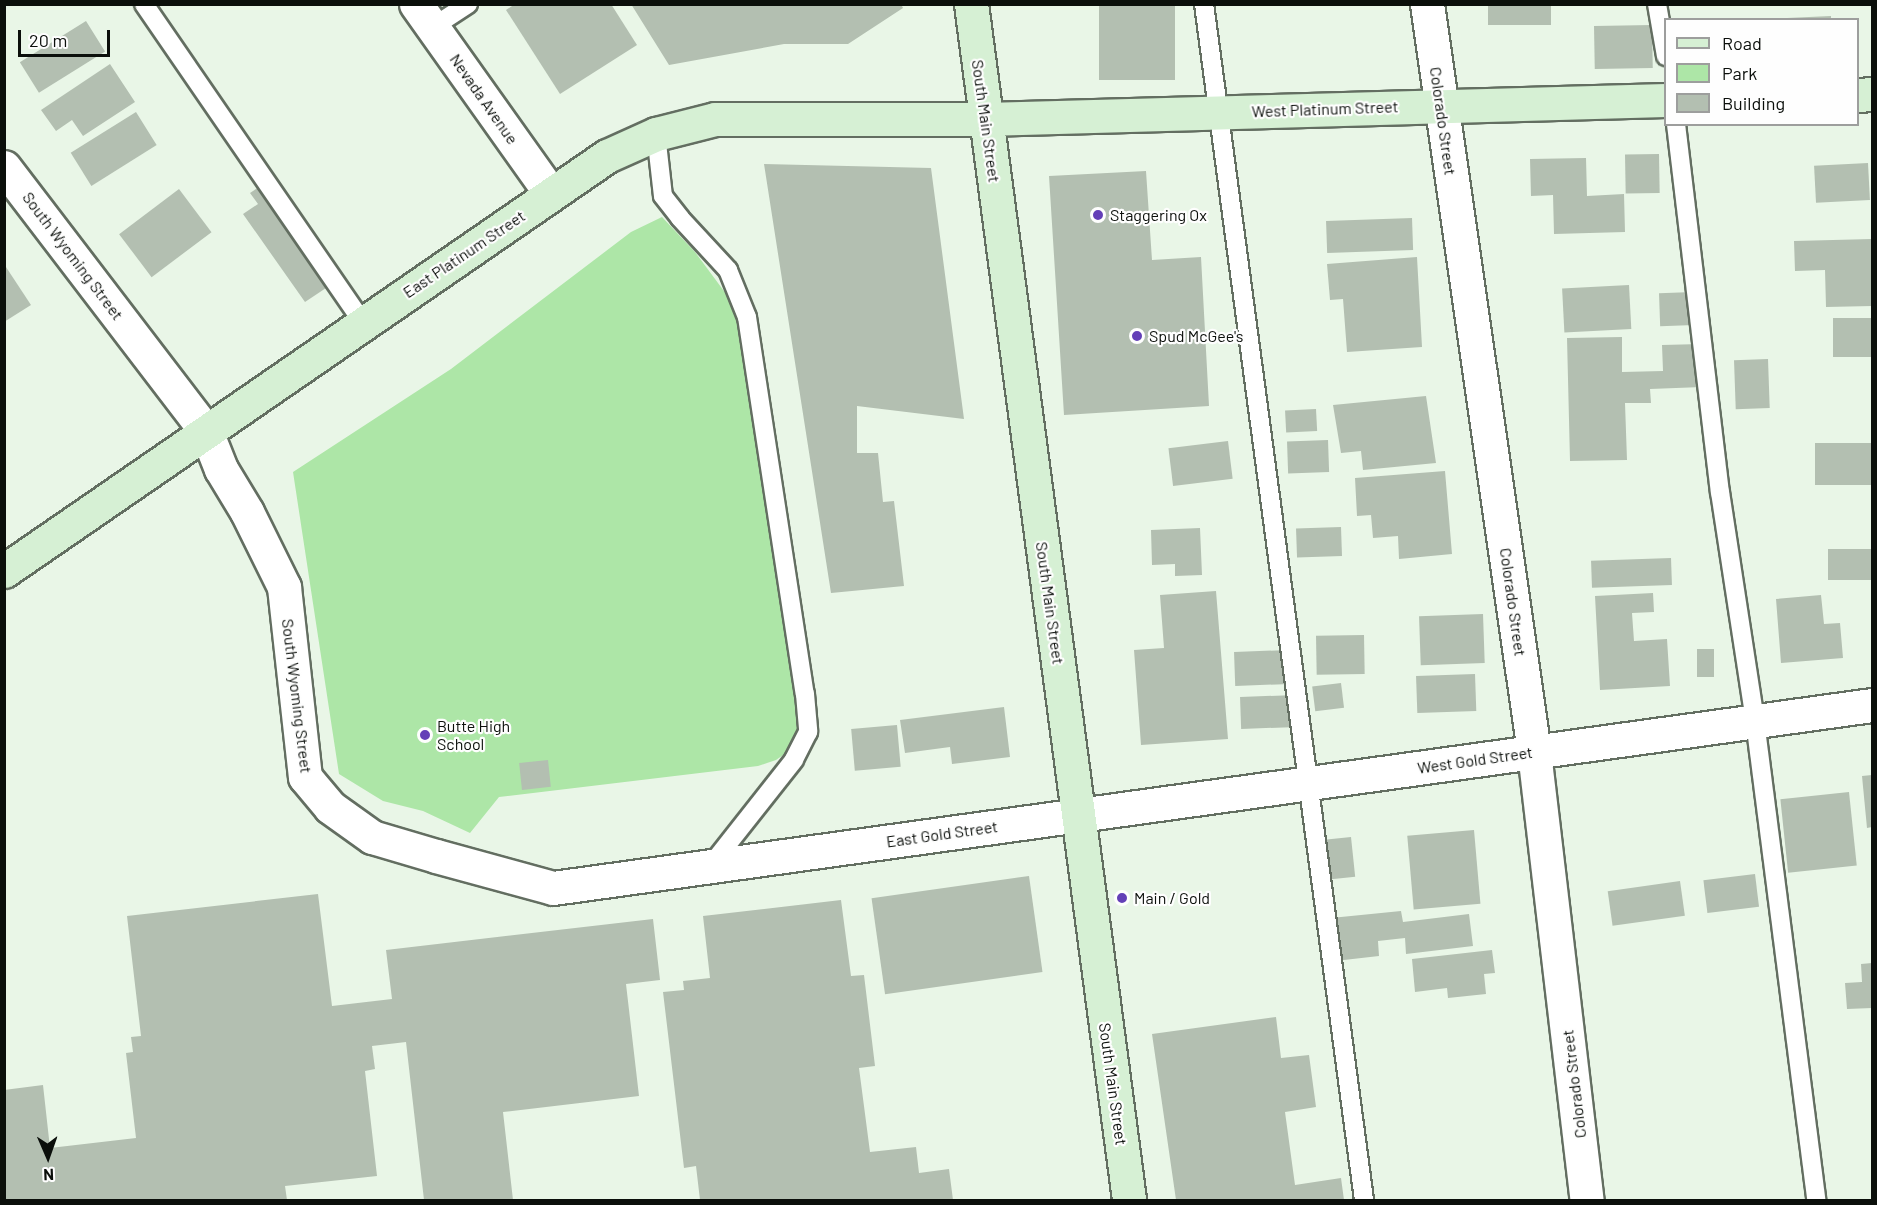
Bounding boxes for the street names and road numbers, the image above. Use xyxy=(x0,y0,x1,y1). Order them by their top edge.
street label: Nevada Avenue xyxy=(446,50,522,148)
street label: South Main Street xyxy=(968,59,1004,183)
street label: Colorado Street xyxy=(1426,66,1460,176)
street label: West Platinum Street xyxy=(1251,97,1399,121)
street label: South Wyoming Street xyxy=(19,188,127,324)
street label: East Platinum Street xyxy=(399,206,529,302)
street label: South Main Street xyxy=(1032,541,1068,665)
street label: Colorado Street xyxy=(1496,547,1530,657)
street label: South Wyoming Street xyxy=(278,618,316,774)
street label: West Gold Street xyxy=(1416,742,1534,778)
street label: East Gold Street xyxy=(885,817,999,851)
street label: South Main Street xyxy=(1095,1022,1131,1146)
street label: Colorado Street xyxy=(1558,1029,1590,1139)

